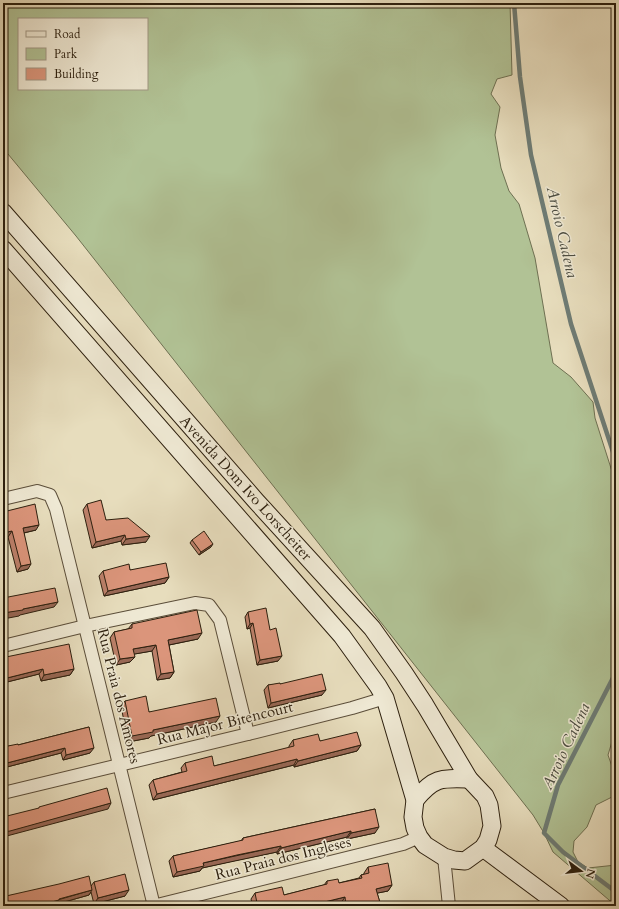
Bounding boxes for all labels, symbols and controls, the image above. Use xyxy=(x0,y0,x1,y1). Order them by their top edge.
legend xyxy=(18,18,148,90)
text: Road xyxy=(54,26,81,42)
text: Park xyxy=(54,46,78,62)
text: Building xyxy=(54,66,99,82)
water label: Arroio Cadena xyxy=(541,183,583,280)
street label: Avenida Dom Ivo Lorscheiter xyxy=(175,411,317,565)
street label: Rua Praia dos Amores xyxy=(93,626,145,766)
street label: Rua Major Bitencourt xyxy=(155,696,295,750)
water label: Arroio Cadena xyxy=(536,700,596,794)
street label: Rua Praia dos Ingleses xyxy=(213,831,353,885)
north arrow xyxy=(561,851,601,891)
text: N xyxy=(582,867,599,880)

